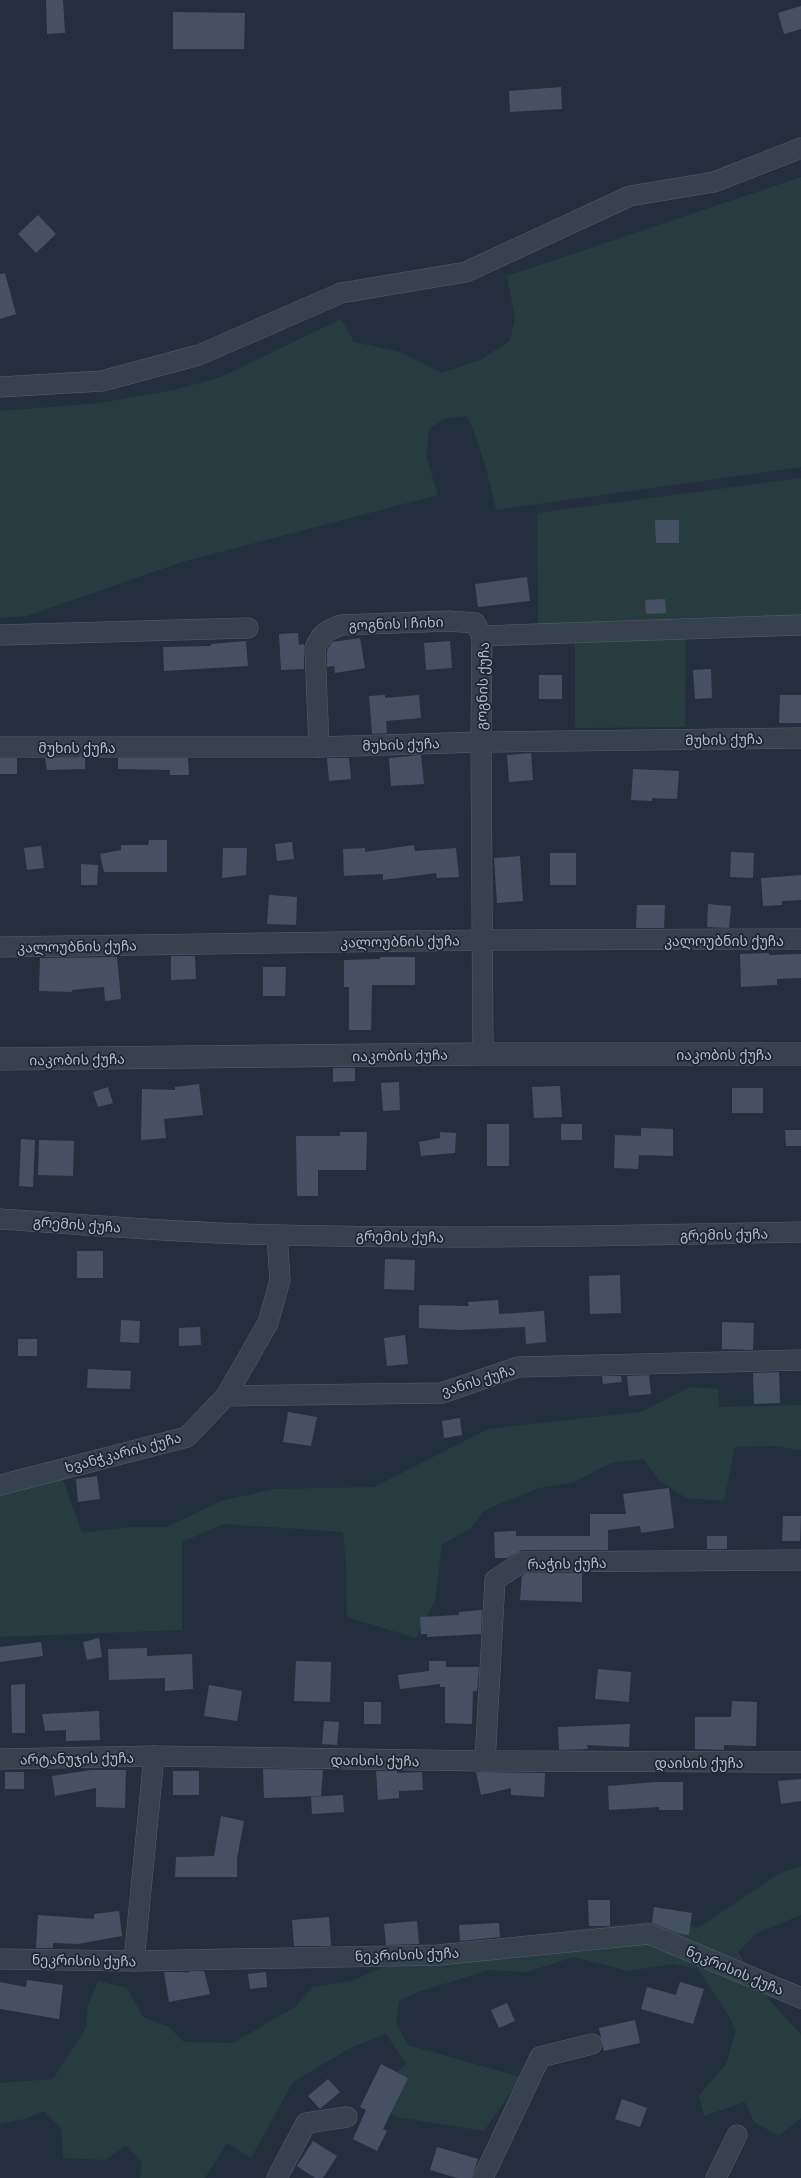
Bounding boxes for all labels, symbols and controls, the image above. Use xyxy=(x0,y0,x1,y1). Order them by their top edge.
street label: გოგნის I ჩიხი xyxy=(348,613,444,634)
street label: გოგნის ქუჩა xyxy=(472,642,493,730)
street label: მუხის ქუჩა xyxy=(685,730,763,749)
street label: მუხის ქუჩა xyxy=(362,734,440,755)
street label: მუხის ქუჩა xyxy=(38,739,116,757)
street label: კალოუბნის ქუჩა xyxy=(340,931,460,952)
street label: კალოუბნის ქუჩა xyxy=(664,932,784,950)
street label: კალოუბნის ქუჩა xyxy=(17,936,137,957)
street label: იაკობის ქუჩა xyxy=(352,1046,448,1065)
street label: იაკობის ქუჩა xyxy=(676,1046,772,1064)
street label: იაკობის ქუჩა xyxy=(29,1050,125,1069)
street label: გრემის ქუჩა xyxy=(32,1212,122,1237)
street label: გრემის ქუჩა xyxy=(680,1225,768,1244)
street label: გრემის ქუჩა xyxy=(356,1227,444,1246)
street label: ვანის ქუჩა xyxy=(439,1361,517,1400)
street label: ხვანჭკარის ქუჩა xyxy=(63,1428,183,1477)
street label: რაჭის ქუჩა xyxy=(527,1554,607,1573)
street label: არტანუჯის ქუჩა xyxy=(20,1749,134,1768)
street label: დაისის ქუჩა xyxy=(330,1751,420,1770)
street label: დაისის ქუჩა xyxy=(655,1754,743,1772)
street label: ნეკრისის ქუჩა xyxy=(683,1942,786,1999)
street label: ნეკრისის ქუჩა xyxy=(354,1944,460,1965)
street label: ნეკრისის ქუჩა xyxy=(32,1951,136,1970)

